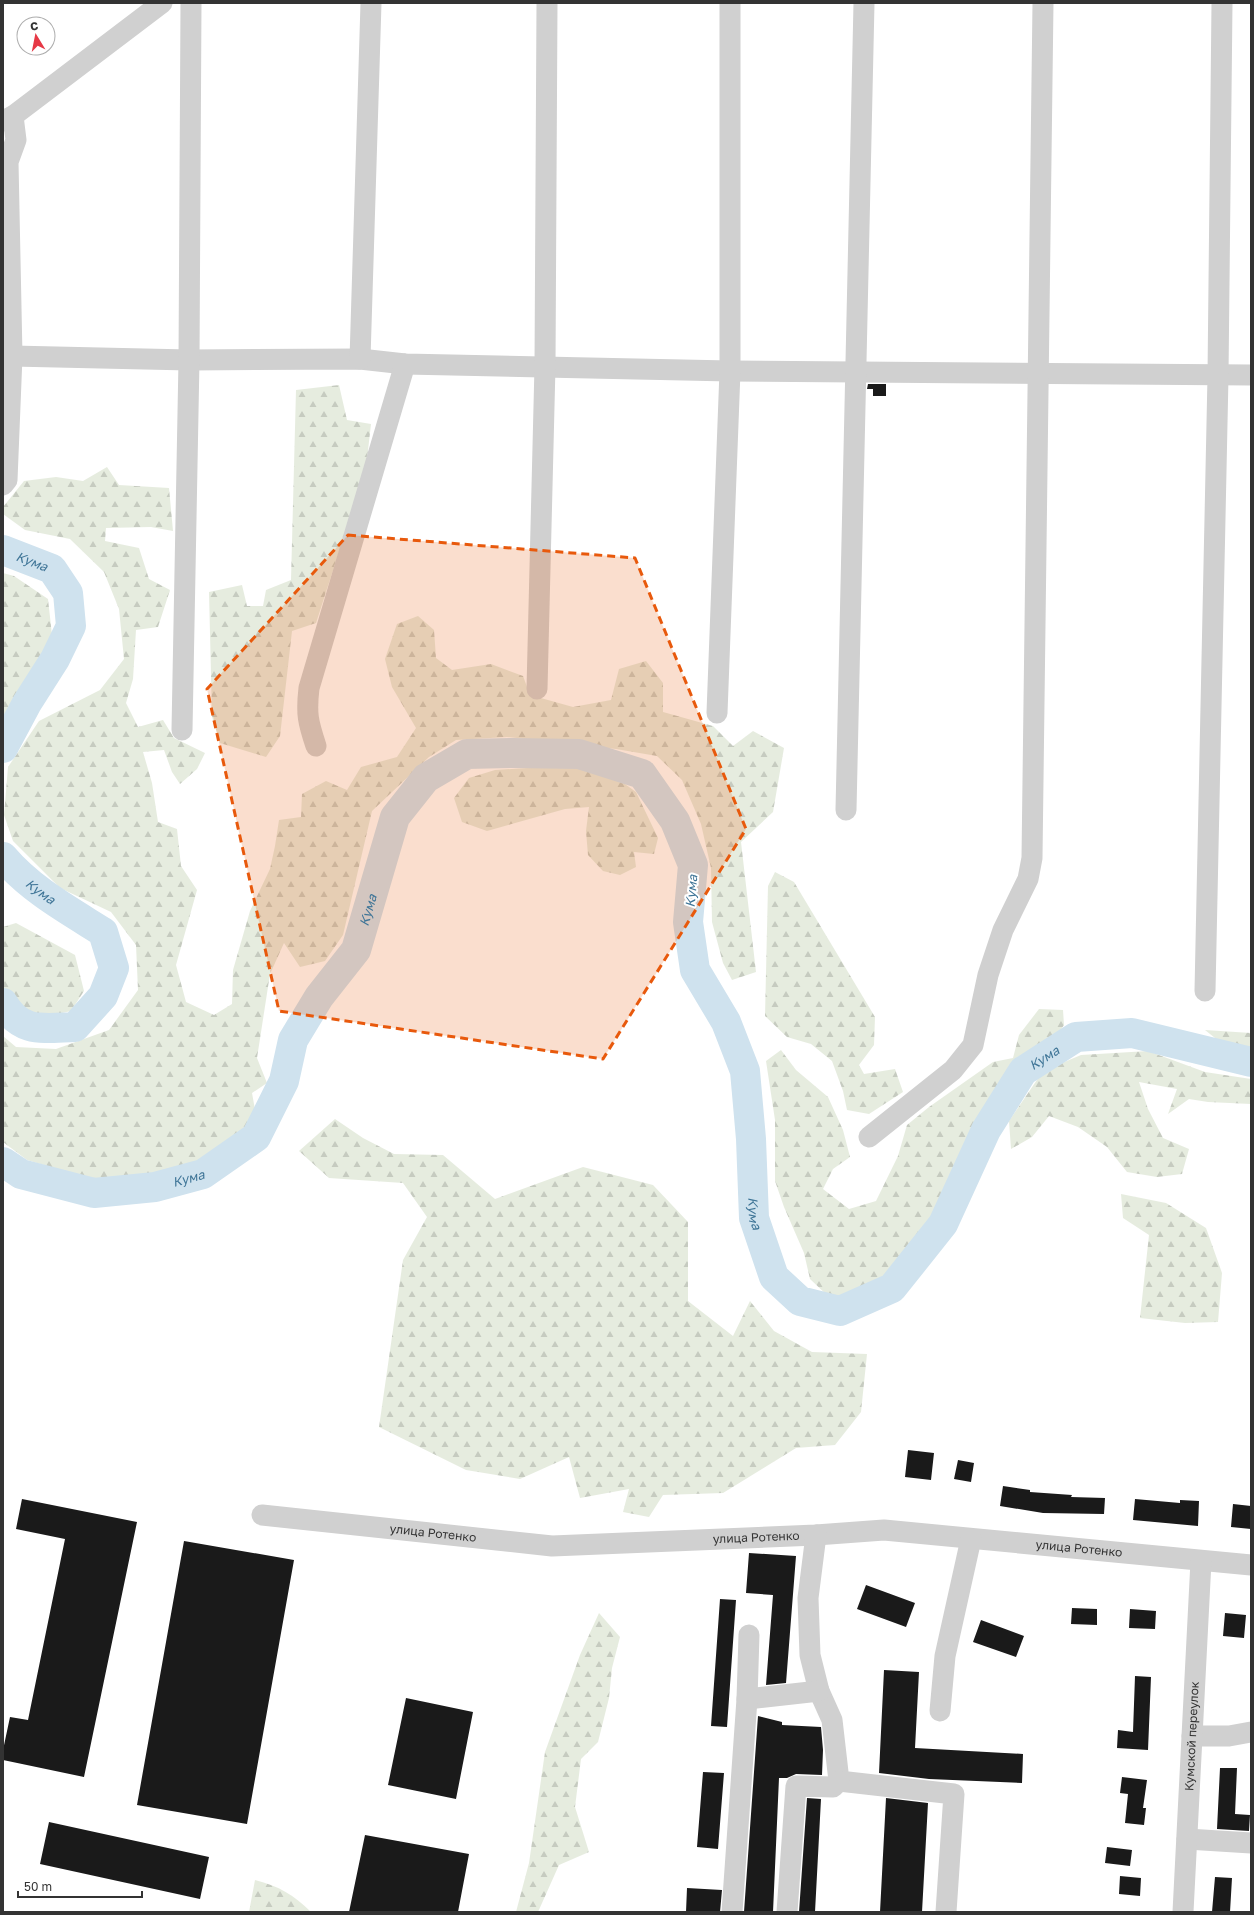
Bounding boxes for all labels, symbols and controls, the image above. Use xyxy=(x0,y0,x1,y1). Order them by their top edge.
north arrow xyxy=(16,16,56,56)
text: С xyxy=(29,19,39,33)
water label: Кума xyxy=(14,548,51,575)
water label: Кума xyxy=(682,873,700,908)
water label: Кума xyxy=(23,875,59,908)
water label: Кума xyxy=(355,892,380,928)
water label: Кума xyxy=(1026,1042,1062,1073)
water label: Кума xyxy=(171,1166,207,1190)
water label: Кума xyxy=(745,1197,766,1232)
street label: улица Ротенко xyxy=(389,1521,477,1545)
street label: улица Ротенко xyxy=(712,1528,800,1546)
street label: улица Ротенко xyxy=(1035,1537,1123,1560)
street label: Кумской переулок xyxy=(1181,1681,1202,1792)
scale bar xyxy=(18,1873,142,1899)
text: 50 m xyxy=(24,1879,52,1894)

